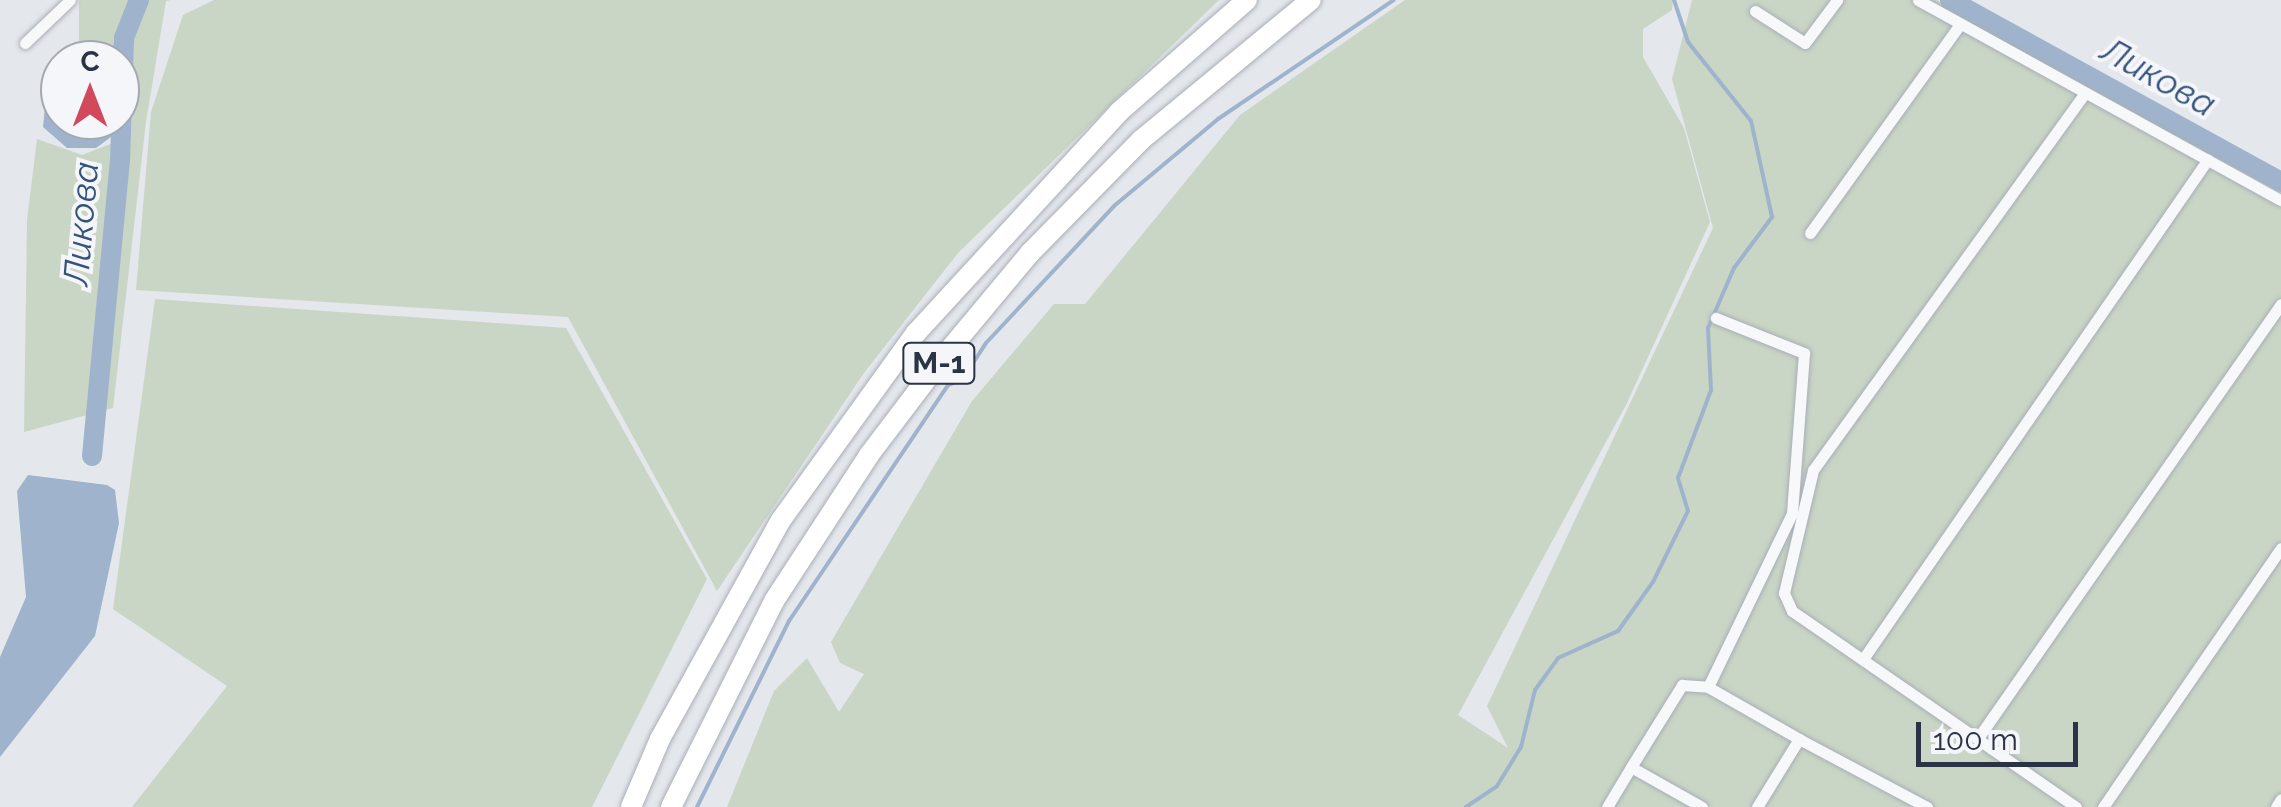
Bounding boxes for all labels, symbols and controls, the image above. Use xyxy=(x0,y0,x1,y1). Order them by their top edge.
water label: Ликова xyxy=(2093,28,2223,126)
north arrow xyxy=(40,40,140,140)
text: С xyxy=(80,45,100,78)
water label: Ликова xyxy=(55,160,107,288)
road number: М-1 xyxy=(902,338,976,388)
scale bar xyxy=(1921,702,2084,764)
text: 100 m xyxy=(1933,722,2018,757)

